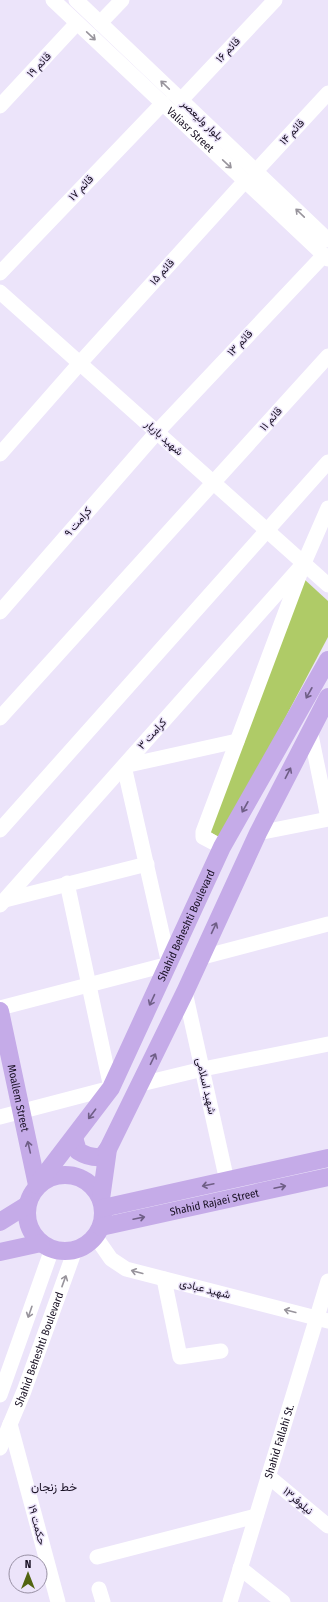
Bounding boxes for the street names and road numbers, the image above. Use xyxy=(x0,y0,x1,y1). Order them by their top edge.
street label: قائم ۱۶ xyxy=(213,35,244,66)
street label: قائم ۱۹ xyxy=(24,50,54,81)
street label: بلوار ولیعصر xyxy=(178,96,225,143)
street label: Valiasr Street xyxy=(164,104,217,155)
street label: قائم ۱۴ xyxy=(277,116,308,148)
street label: قائم ۱۷ xyxy=(66,173,97,204)
street label: قائم ۱۵ xyxy=(147,256,178,288)
street label: قائم ۱۳ xyxy=(225,327,256,360)
street label: قائم ۱۱ xyxy=(257,405,286,434)
street label: شهید بازیار xyxy=(142,417,186,459)
street label: کرامت ۹ xyxy=(62,504,94,539)
street label: کرامت ۳ xyxy=(135,716,169,752)
street label: Shahid Beheshti Boulevard xyxy=(155,868,217,983)
street label: شهید اسلامی xyxy=(193,1056,219,1116)
street label: Moallem Street xyxy=(5,1063,32,1133)
street label: Shahid Rajaei Street xyxy=(168,1186,261,1218)
street label: شهید عبادی xyxy=(178,1276,232,1302)
street label: Shahid Beheshti Boulevard xyxy=(12,1290,66,1409)
street label: Shahid Fallahi St. xyxy=(262,1403,297,1480)
street label: نیلوفر۱۳ xyxy=(280,1485,316,1517)
street label: حکمت ۱۹ xyxy=(25,1504,49,1546)

